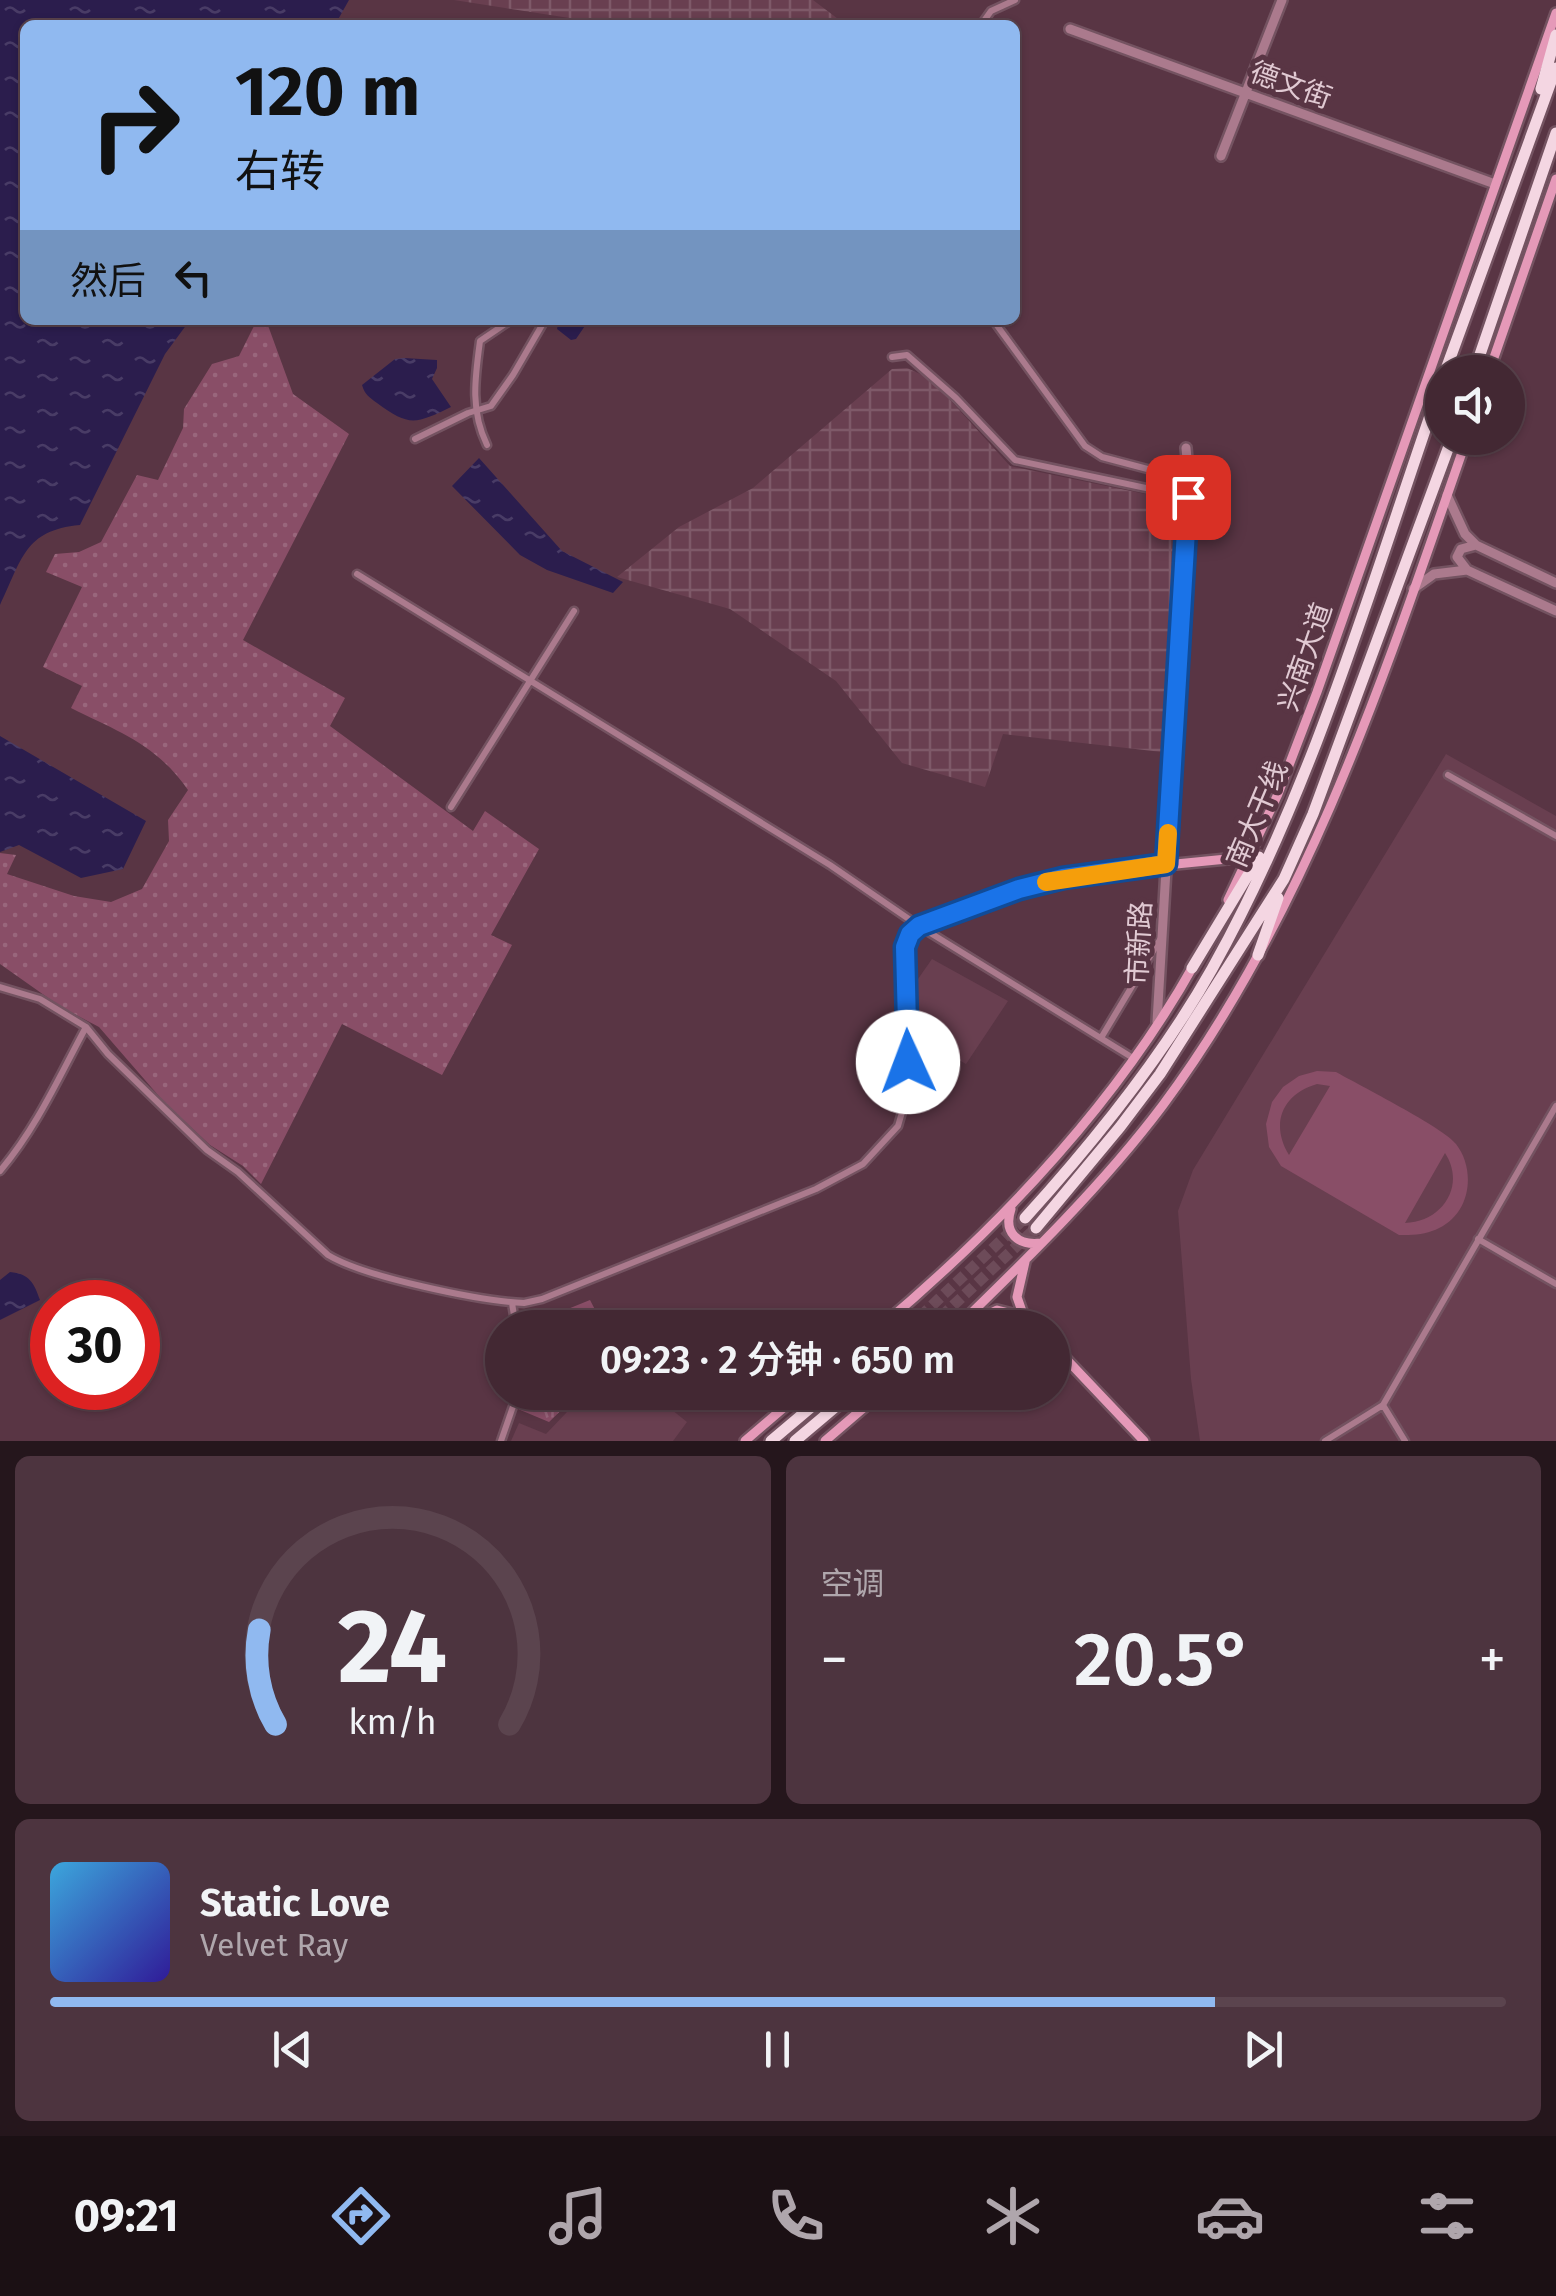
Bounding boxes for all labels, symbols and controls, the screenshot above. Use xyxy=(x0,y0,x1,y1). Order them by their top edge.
text: 120 m xyxy=(235,50,420,134)
street label: 德文街 xyxy=(1246,55,1336,115)
icon: right xyxy=(70,60,200,190)
text: 右转 xyxy=(235,145,325,199)
icon: left xyxy=(166,250,221,305)
text: 然后 xyxy=(70,258,146,304)
map controls xyxy=(1425,355,1525,455)
button: sound xyxy=(1425,355,1525,455)
pin xyxy=(1146,455,1231,540)
icon: arrive xyxy=(1161,470,1216,525)
street label: 兴南大道 xyxy=(1271,599,1339,715)
street label: 南大干线 xyxy=(1220,756,1294,872)
street label: 市新路 xyxy=(1120,900,1158,986)
position arrow xyxy=(856,1010,960,1114)
speed limit sign: 30 xyxy=(30,1280,160,1410)
text: 09:23 · 2 分钟 · 650 m xyxy=(600,1337,955,1383)
text: 空调 xyxy=(821,1565,885,1603)
text: 24 xyxy=(338,1585,448,1710)
text: 20.5° xyxy=(1074,1615,1253,1705)
text: − xyxy=(821,1627,848,1693)
text: + xyxy=(1479,1627,1506,1693)
text: km/h xyxy=(349,1701,437,1743)
text: Static Love xyxy=(200,1880,390,1926)
text: Velvet Ray xyxy=(200,1926,348,1964)
icon: previous xyxy=(265,2022,320,2077)
icon: pause xyxy=(750,2022,805,2077)
icon: next xyxy=(1236,2022,1291,2077)
icon: directions xyxy=(326,2181,396,2251)
icon: music xyxy=(543,2181,613,2251)
icon: phone xyxy=(761,2181,831,2251)
icon: climate xyxy=(978,2181,1048,2251)
icon: car xyxy=(1195,2181,1265,2251)
icon: filters xyxy=(1412,2181,1482,2251)
text: 09:21 xyxy=(74,2189,179,2243)

